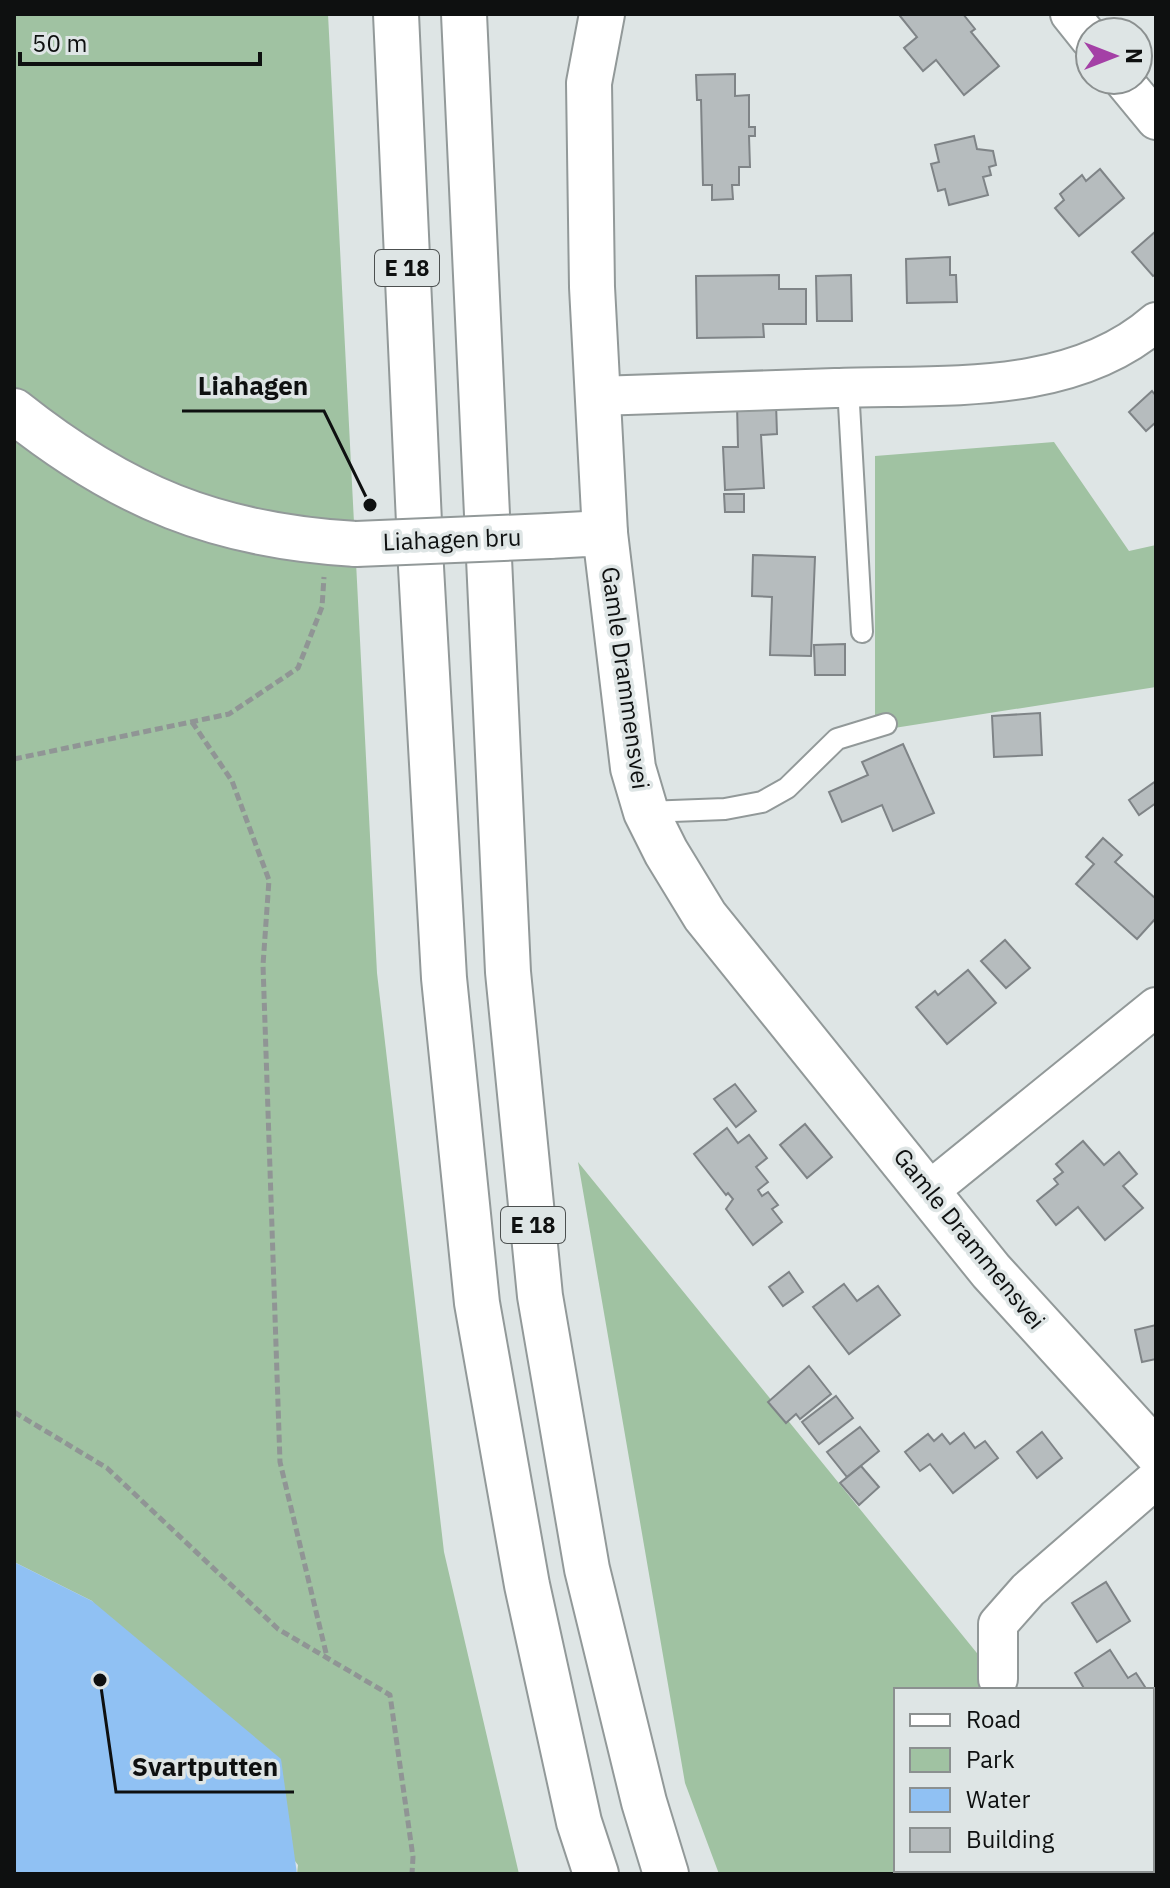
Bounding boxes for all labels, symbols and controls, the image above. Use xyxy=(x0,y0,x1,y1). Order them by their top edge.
scale bar xyxy=(20,16,260,66)
north arrow xyxy=(1074,16,1154,96)
text: 50 m xyxy=(32,27,87,59)
text: N xyxy=(1120,48,1149,64)
road number: E 18 xyxy=(375,250,439,286)
callout: Liahagen xyxy=(182,361,324,411)
text: Liahagen xyxy=(198,368,308,402)
street label: Liahagen bru xyxy=(382,521,522,557)
street label: Gamle Drammensvei xyxy=(595,565,657,791)
street label: Gamle Drammensvei xyxy=(887,1141,1053,1336)
road number: E 18 xyxy=(501,1207,565,1243)
legend xyxy=(894,1688,1154,1872)
text: Road xyxy=(966,1703,1021,1735)
callout: Svartputten xyxy=(116,1742,294,1792)
text: Park xyxy=(966,1743,1015,1775)
text: Svartputten xyxy=(132,1749,278,1783)
text: Water xyxy=(966,1783,1030,1815)
text: Building xyxy=(966,1823,1054,1855)

